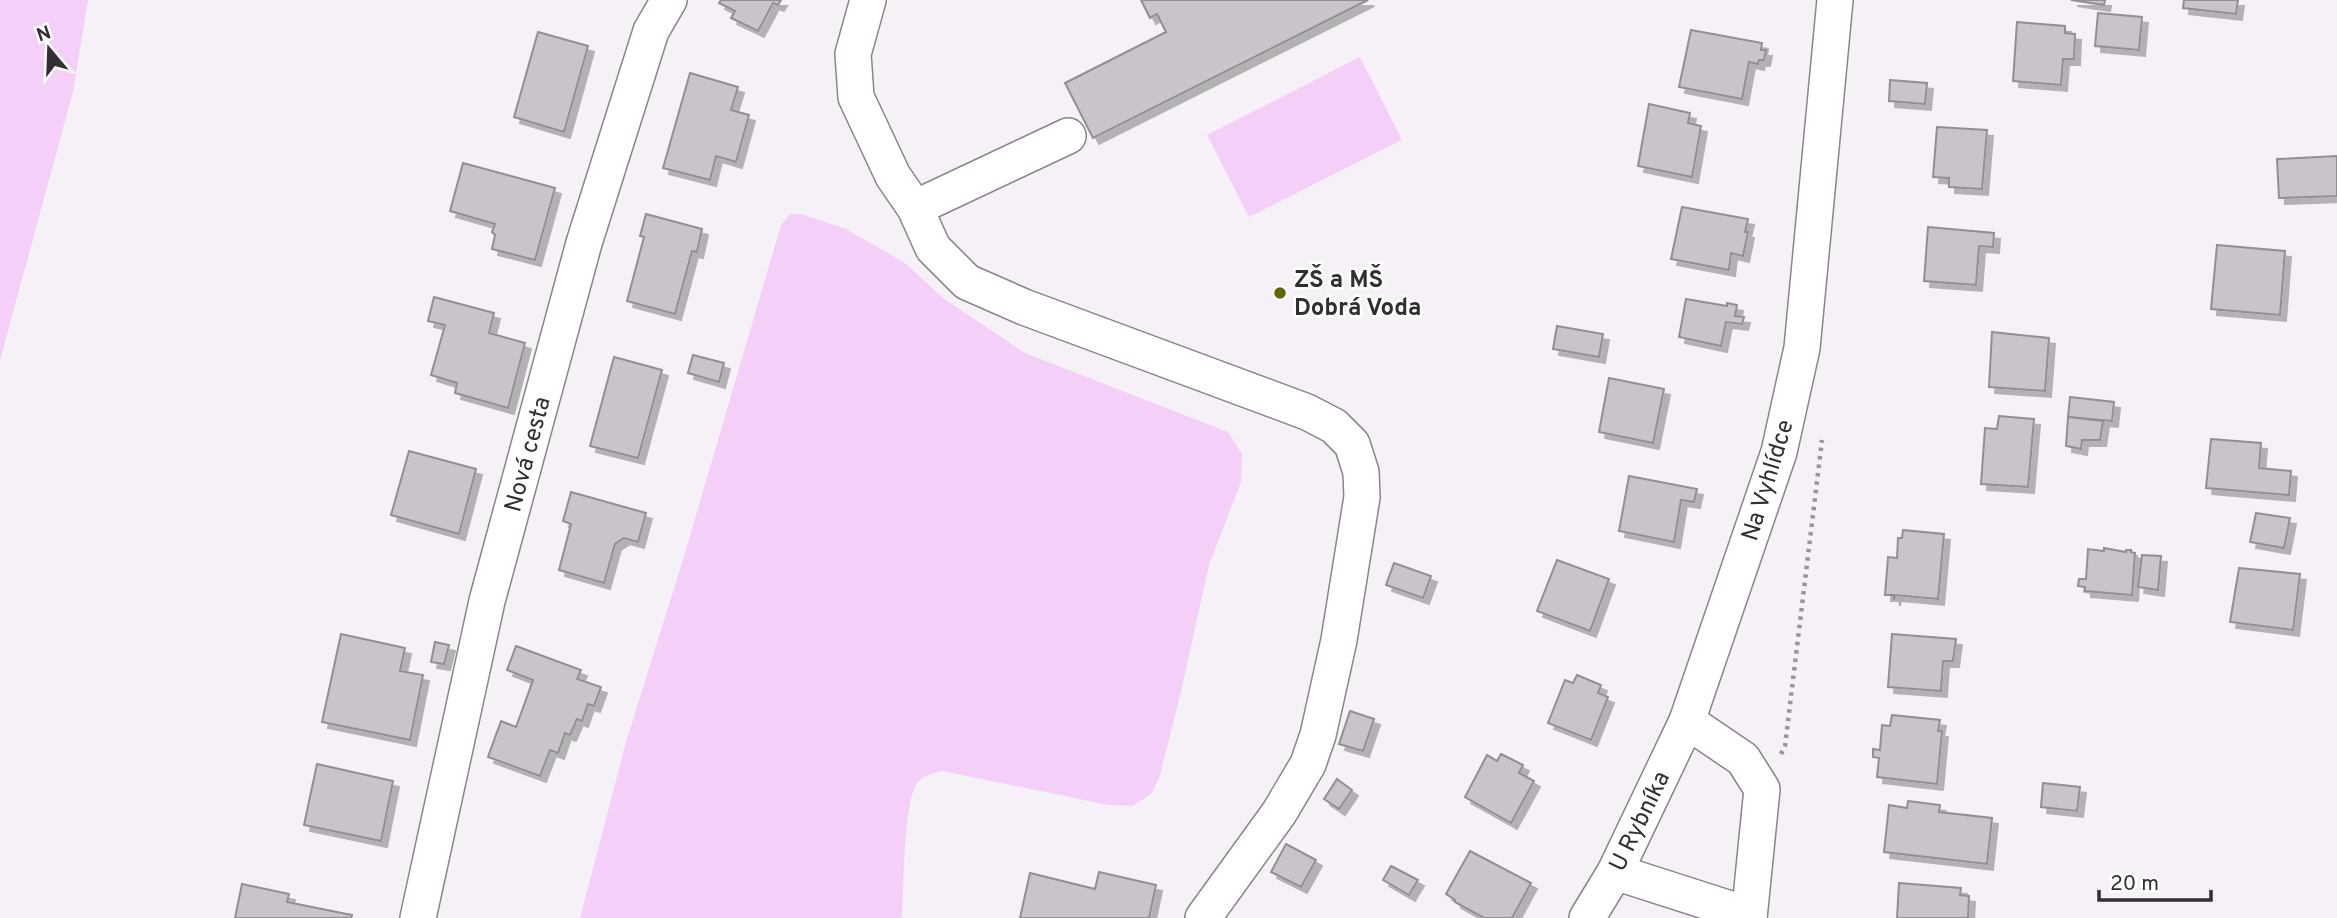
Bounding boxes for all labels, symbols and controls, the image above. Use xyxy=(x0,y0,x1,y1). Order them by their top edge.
north arrow xyxy=(14,14,84,84)
text: N xyxy=(34,21,54,48)
place label: ZŠ a MŠ Dobrá Voda xyxy=(1294,264,1421,324)
marker: ZŠ a MŠ Dobrá Voda xyxy=(1272,285,1288,301)
street label: Nová cesta xyxy=(499,394,559,515)
street label: Na Vyhlídce xyxy=(1736,416,1802,545)
street label: U Rybníka xyxy=(1604,767,1678,877)
scale bar xyxy=(2099,858,2211,902)
text: 20 m xyxy=(2110,871,2159,898)

